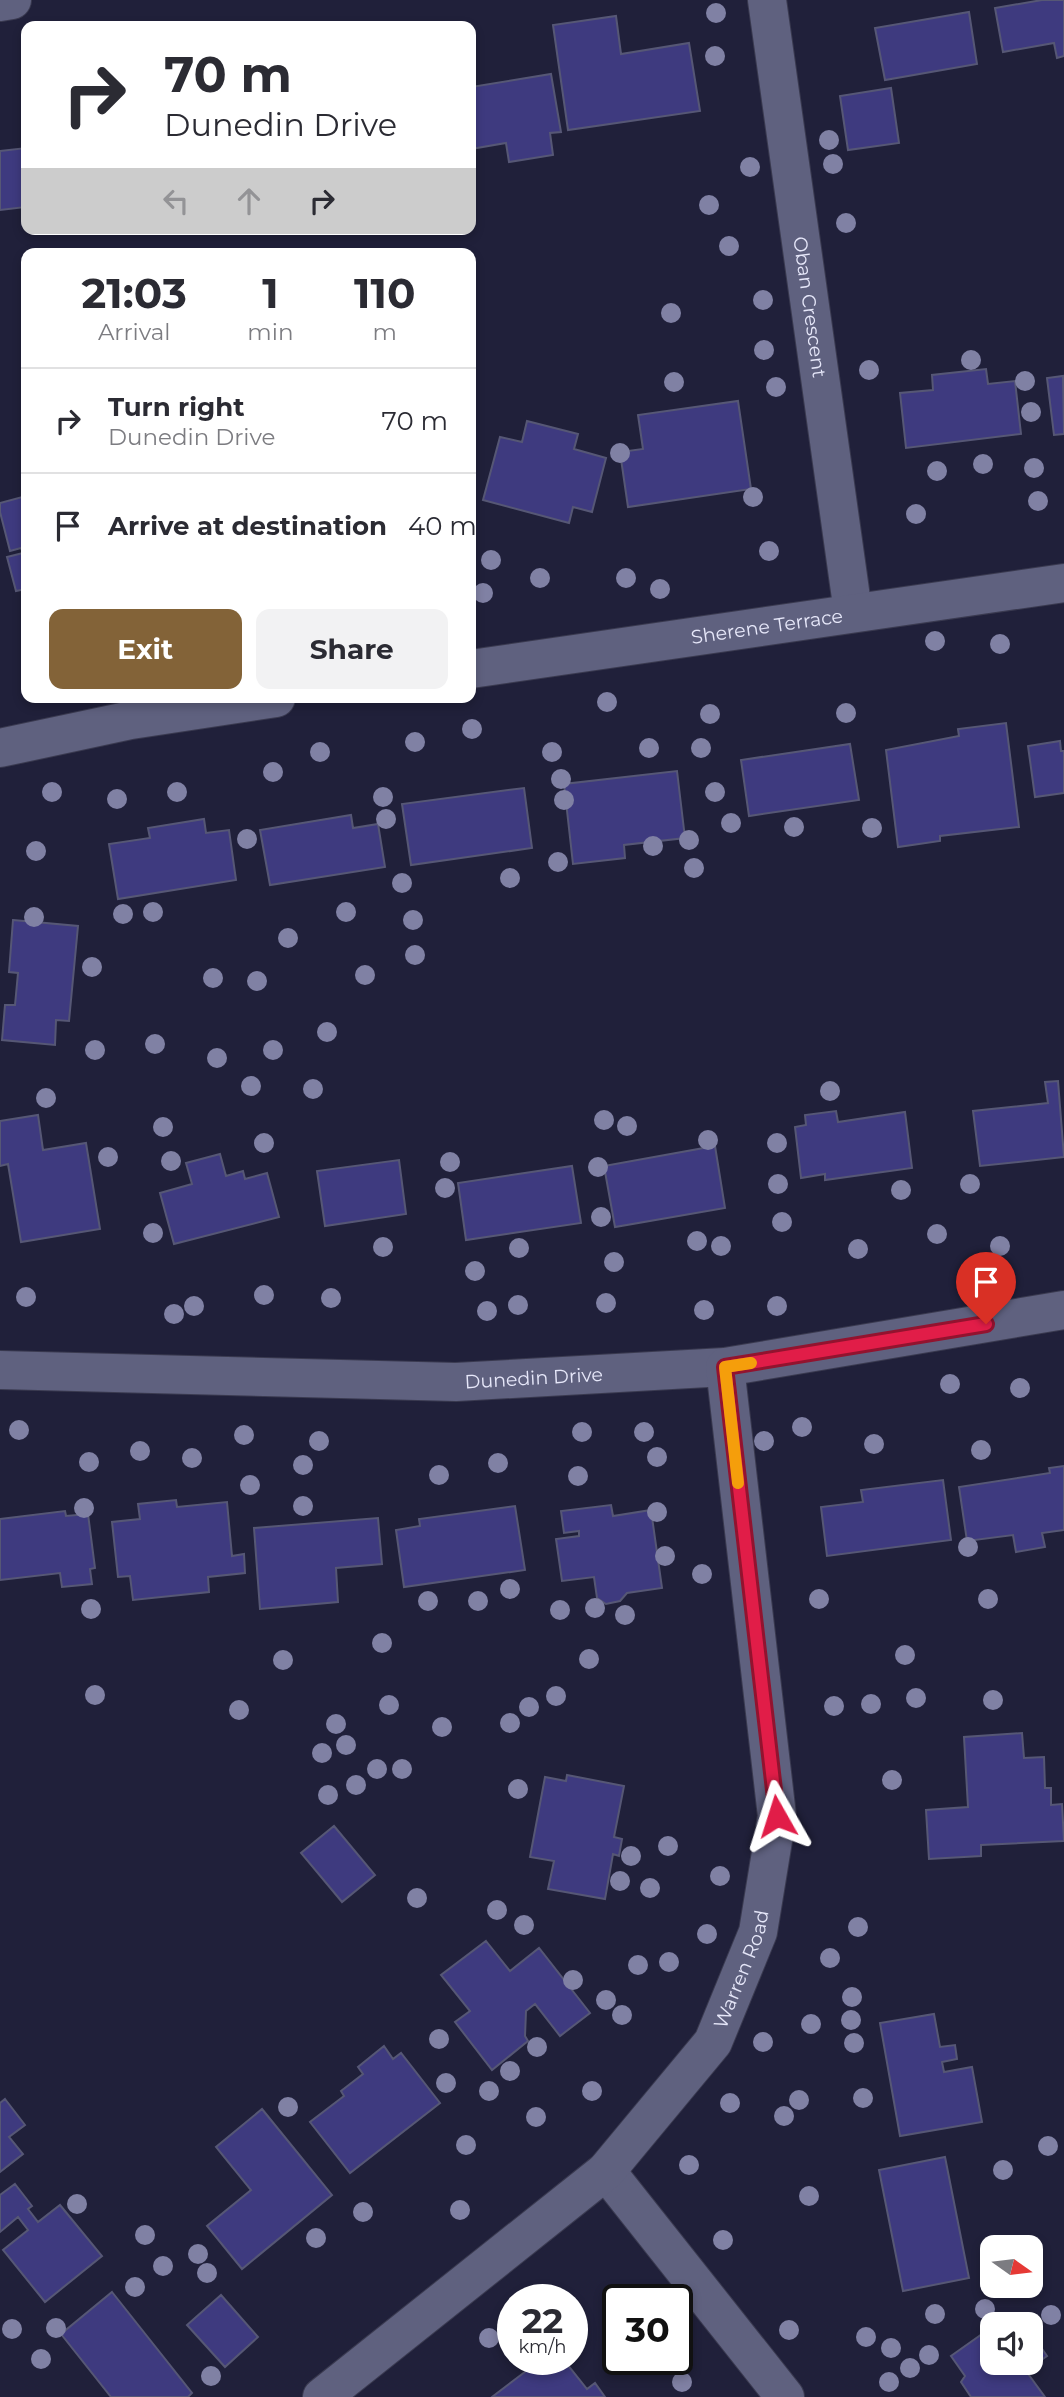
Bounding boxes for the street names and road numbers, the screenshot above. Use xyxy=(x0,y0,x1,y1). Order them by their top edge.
street label: Oban Crescent xyxy=(789,235,831,379)
street label: Sherene Terrace xyxy=(689,604,844,648)
street label: Dunedin Drive xyxy=(464,1362,604,1393)
street label: Warren Road xyxy=(708,1908,773,2032)

